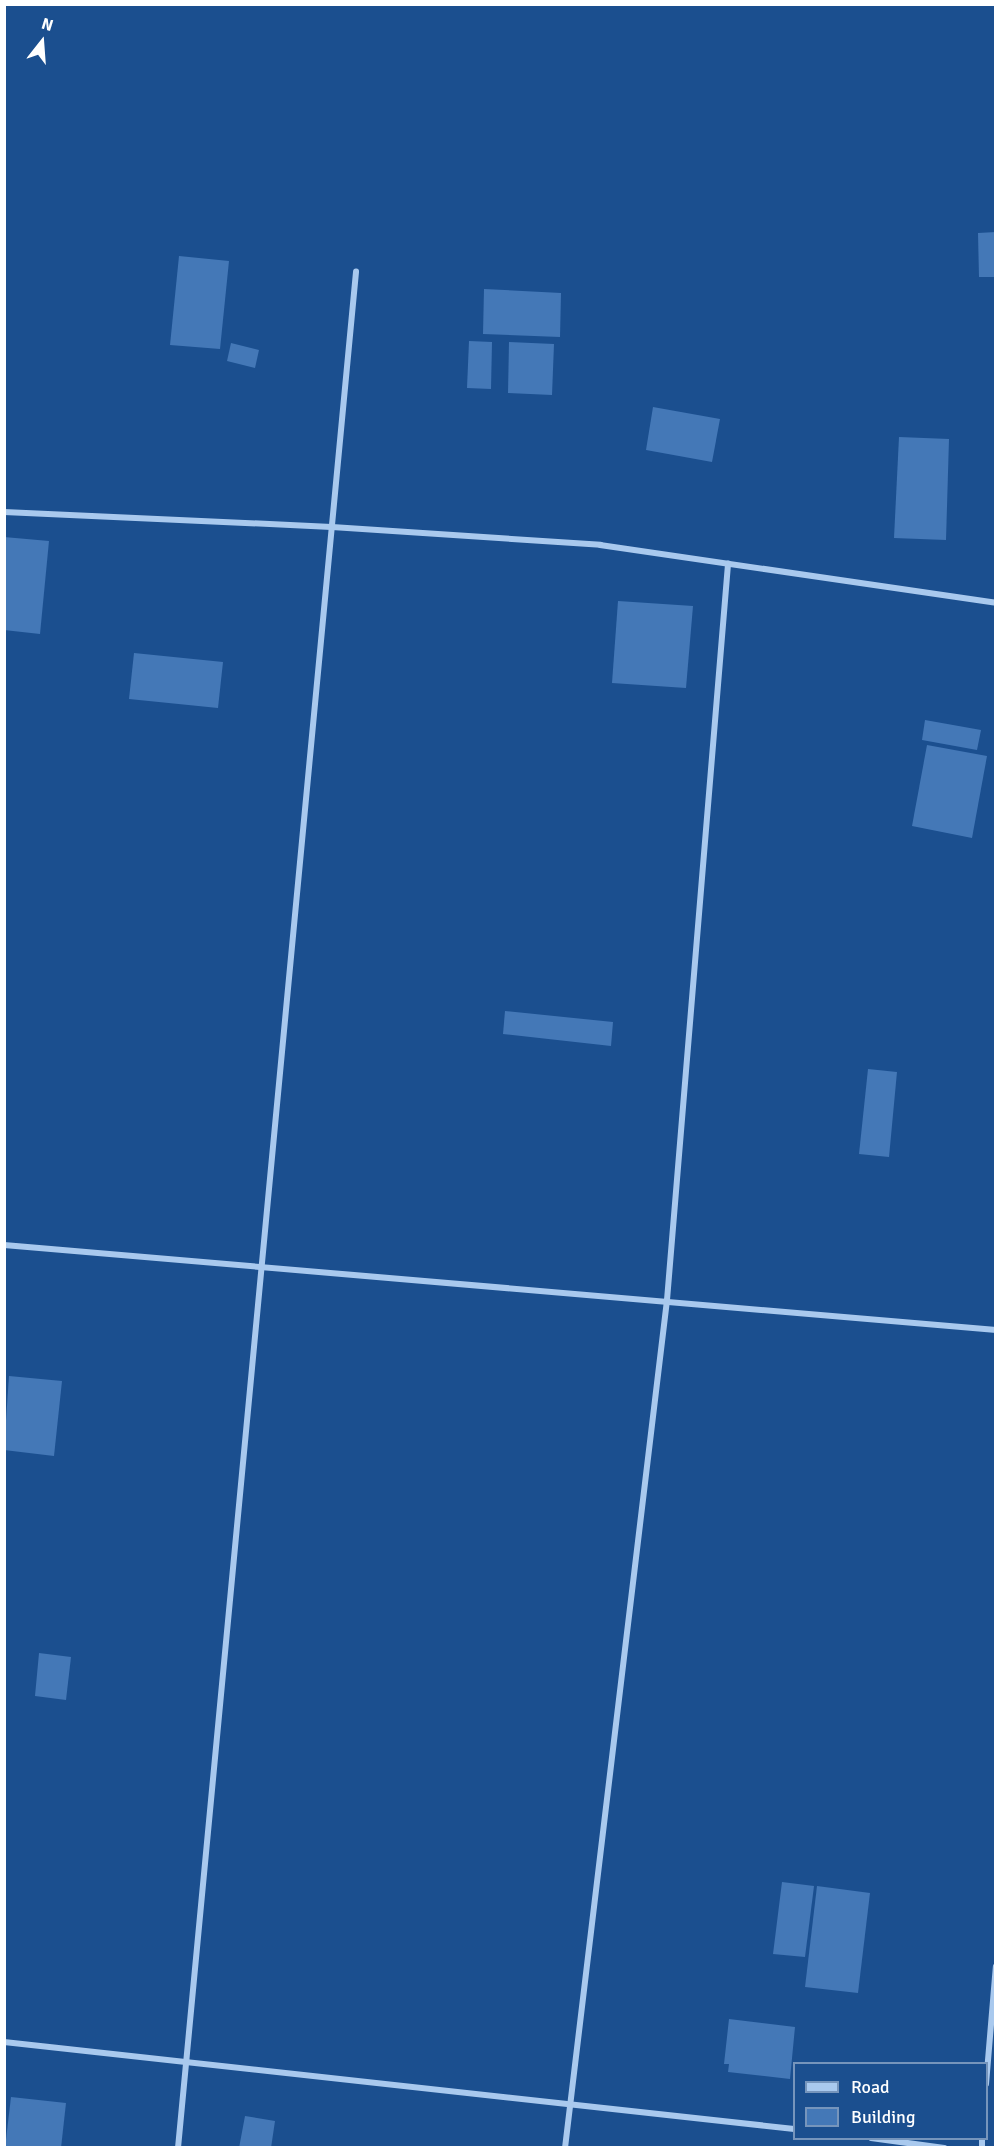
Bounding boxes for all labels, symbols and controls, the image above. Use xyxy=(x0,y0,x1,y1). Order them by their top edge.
north arrow xyxy=(12,12,72,72)
text: N xyxy=(39,14,56,36)
legend xyxy=(793,2062,988,2140)
text: Road xyxy=(851,2076,890,2098)
text: Building xyxy=(851,2106,915,2128)

